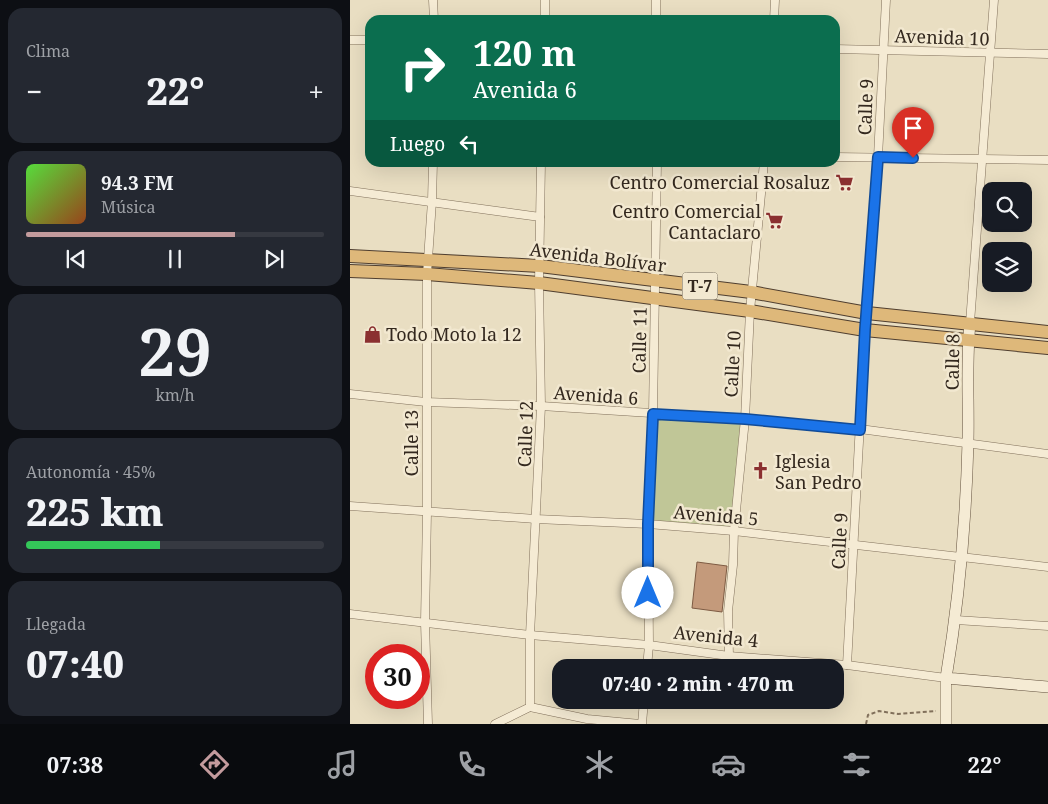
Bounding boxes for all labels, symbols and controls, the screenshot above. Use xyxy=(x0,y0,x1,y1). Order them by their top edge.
street label: Avenida 10 xyxy=(894,23,990,51)
text: 120 m xyxy=(473,29,576,76)
icon: right xyxy=(390,35,455,100)
text: Clima xyxy=(26,40,70,62)
text: 22° xyxy=(146,64,204,116)
text: − xyxy=(26,72,42,110)
text: + xyxy=(308,72,324,110)
text: Avenida 6 xyxy=(473,74,577,104)
street label: Calle 9 xyxy=(852,78,878,136)
pin xyxy=(892,107,934,158)
icon: arrive xyxy=(899,114,927,142)
icon: left xyxy=(455,130,483,158)
text: Luego xyxy=(390,131,445,157)
text: 94.3 FM xyxy=(101,170,174,196)
place label: Centro Comercial Rosaluz xyxy=(610,170,830,194)
supermarket icon: Centro Comercial Rosaluz xyxy=(834,172,854,192)
map controls xyxy=(982,182,1032,292)
button: search xyxy=(982,182,1032,232)
text: Música xyxy=(101,196,155,218)
place label: Centro Comercial Cantaclaro xyxy=(612,199,761,244)
supermarket icon: Centro Comercial Cantaclaro xyxy=(765,211,785,231)
street label: Avenida Bolívar xyxy=(528,237,668,277)
button: layers xyxy=(982,242,1032,292)
icon: previous xyxy=(62,245,90,273)
icon: pause xyxy=(161,245,189,273)
icon: next xyxy=(260,245,288,273)
road number: T-7 xyxy=(682,272,718,300)
street label: Calle 11 xyxy=(626,306,652,374)
text: 29 xyxy=(138,307,212,395)
place label: Todo Moto la 12 xyxy=(386,322,522,346)
shop icon: Todo Moto la 12 xyxy=(362,324,382,344)
street label: Calle 10 xyxy=(718,330,746,398)
street label: Calle 8 xyxy=(940,333,964,391)
street label: Avenida 6 xyxy=(553,380,639,410)
text: km/h xyxy=(155,384,195,406)
street label: Calle 12 xyxy=(512,400,538,468)
street label: Calle 13 xyxy=(399,410,423,476)
place label: Iglesia San Pedro xyxy=(775,449,862,494)
text: Autonomía · 45% xyxy=(26,461,155,483)
church icon: Iglesia San Pedro xyxy=(751,461,771,481)
text: 225 km xyxy=(26,485,164,537)
street label: Avenida 5 xyxy=(673,499,759,531)
street label: Calle 9 xyxy=(826,512,852,570)
position arrow xyxy=(621,566,673,618)
text: Llegada xyxy=(26,613,86,635)
street label: Avenida 4 xyxy=(672,620,760,652)
text: 07:40 xyxy=(26,637,124,689)
speed limit sign: 30 xyxy=(365,644,430,709)
text: 07:40 · 2 min · 470 m xyxy=(602,671,794,697)
icon: directions xyxy=(197,747,232,782)
icon: music xyxy=(325,747,360,782)
icon: phone xyxy=(454,747,489,782)
icon: climate xyxy=(582,747,617,782)
icon: car xyxy=(711,747,746,782)
icon: filters xyxy=(839,747,874,782)
text: 07:38 xyxy=(47,749,103,779)
text: 22° xyxy=(968,749,1001,779)

